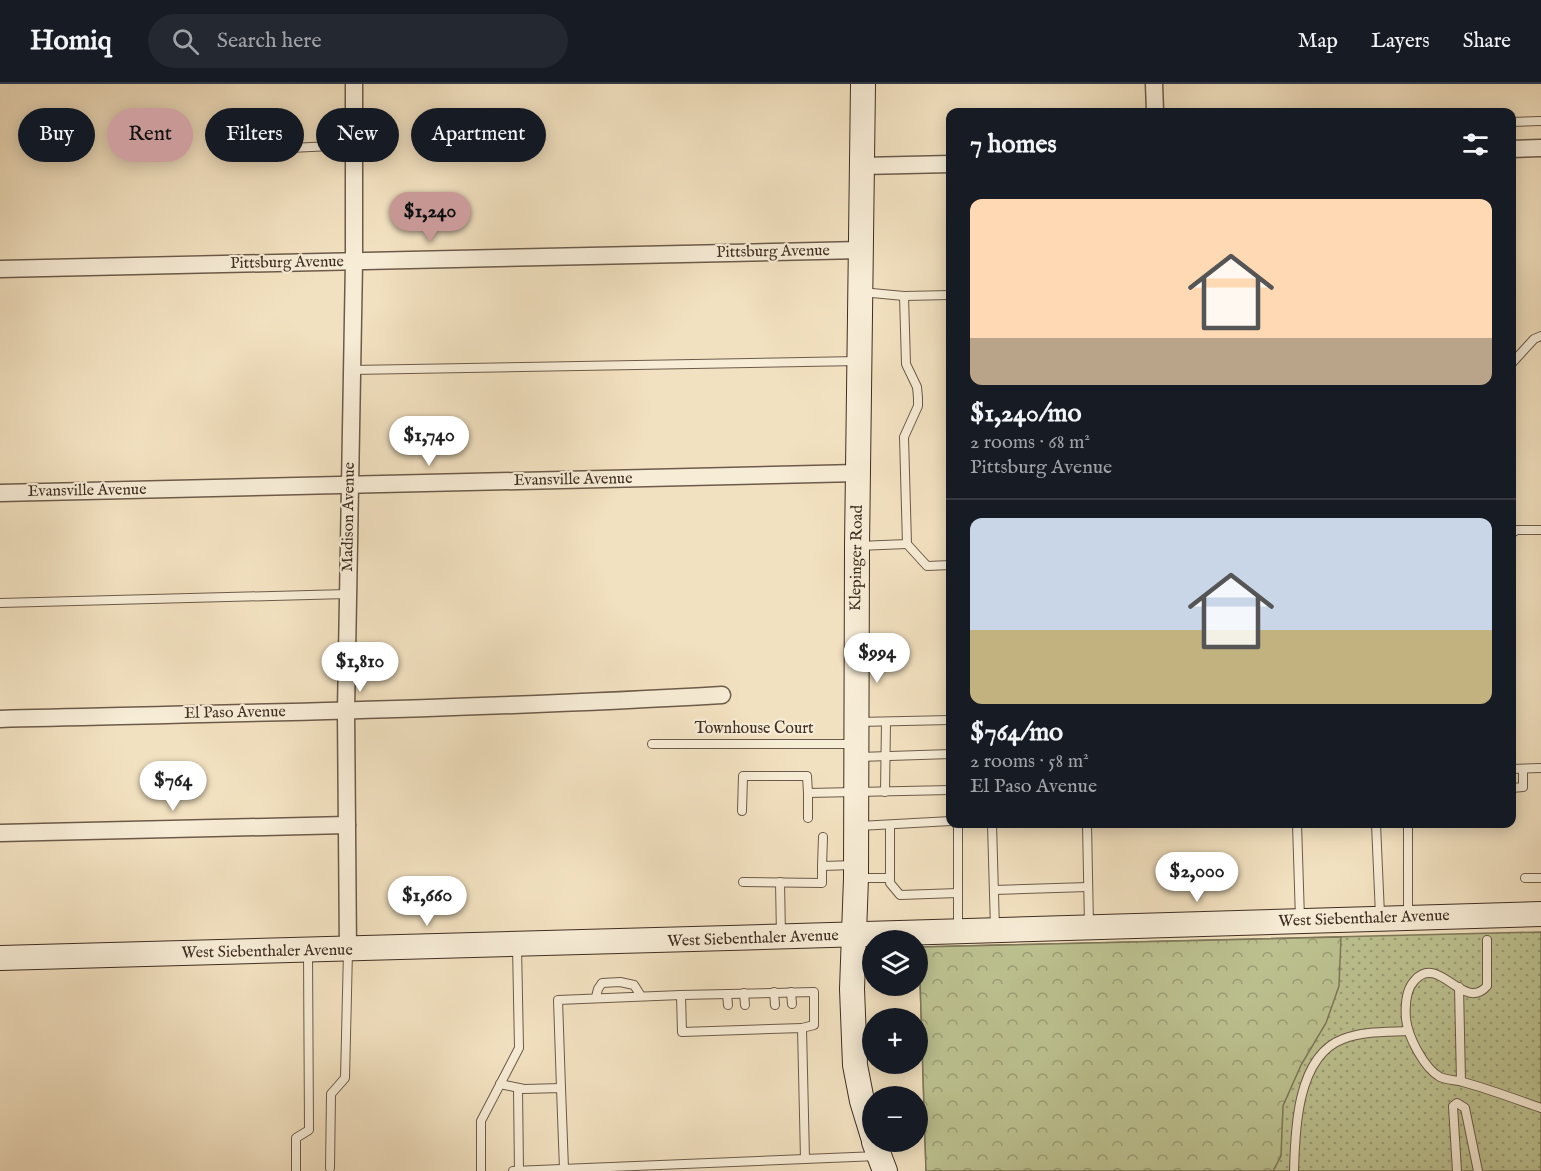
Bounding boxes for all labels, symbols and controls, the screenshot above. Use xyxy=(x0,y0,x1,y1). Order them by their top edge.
search box xyxy=(148,14,568,68)
text: Homiq xyxy=(30,24,112,59)
icon: search xyxy=(169,25,202,58)
text: Search here xyxy=(217,27,322,55)
text: Map xyxy=(1298,28,1338,55)
text: Layers xyxy=(1371,28,1430,55)
text: Share xyxy=(1463,28,1511,55)
chip: Buy xyxy=(18,108,95,162)
chip: Rent xyxy=(107,108,193,162)
chip: Filters xyxy=(205,108,304,162)
chip: New xyxy=(316,108,399,162)
chip: Apartment xyxy=(411,108,546,162)
text: 7 homes xyxy=(970,128,1057,161)
icon: filters xyxy=(1459,128,1492,161)
pin: $1,240 xyxy=(381,192,479,243)
text: $1,240 xyxy=(404,199,456,224)
icon: home xyxy=(1177,238,1285,346)
street label: Pittsburg Avenue xyxy=(716,241,830,263)
street label: Pittsburg Avenue xyxy=(230,252,344,274)
text: $1,240/mo xyxy=(970,397,1082,430)
pin: $1,740 xyxy=(380,416,478,467)
text: $1,740 xyxy=(403,423,455,448)
text: 2 rooms · 68 m² xyxy=(970,430,1090,455)
text: Pittsburg Avenue xyxy=(970,455,1112,480)
street label: Madison Avenue xyxy=(338,462,360,572)
street label: Evansville Avenue xyxy=(513,469,633,491)
street label: Evansville Avenue xyxy=(27,480,147,502)
street label: Klepinger Road xyxy=(846,504,868,611)
icon: home xyxy=(1177,557,1285,665)
pin: $994 xyxy=(841,633,913,684)
text: $994 xyxy=(858,640,896,665)
pin: $1,810 xyxy=(311,642,409,693)
text: $1,810 xyxy=(336,649,384,674)
street label: El Paso Avenue xyxy=(184,702,286,724)
text: $764/mo xyxy=(970,716,1063,749)
street label: Townhouse Court xyxy=(694,719,814,739)
text: 2 rooms · 58 m² xyxy=(970,749,1089,774)
pin: $764 xyxy=(137,761,209,812)
text: $764 xyxy=(154,768,192,793)
text: El Paso Avenue xyxy=(970,774,1097,799)
pin: $2,000 xyxy=(1148,852,1246,903)
text: $2,000 xyxy=(1169,859,1225,884)
pin: $1,660 xyxy=(378,876,476,927)
text: $1,660 xyxy=(402,883,452,908)
street label: West Siebenthaler Avenue xyxy=(1278,906,1450,932)
street label: West Siebenthaler Avenue xyxy=(667,926,839,952)
map controls xyxy=(862,930,928,1152)
button: layers xyxy=(862,930,928,996)
street label: West Siebenthaler Avenue xyxy=(181,941,353,963)
button: + xyxy=(862,1008,928,1074)
button: − xyxy=(862,1086,928,1152)

